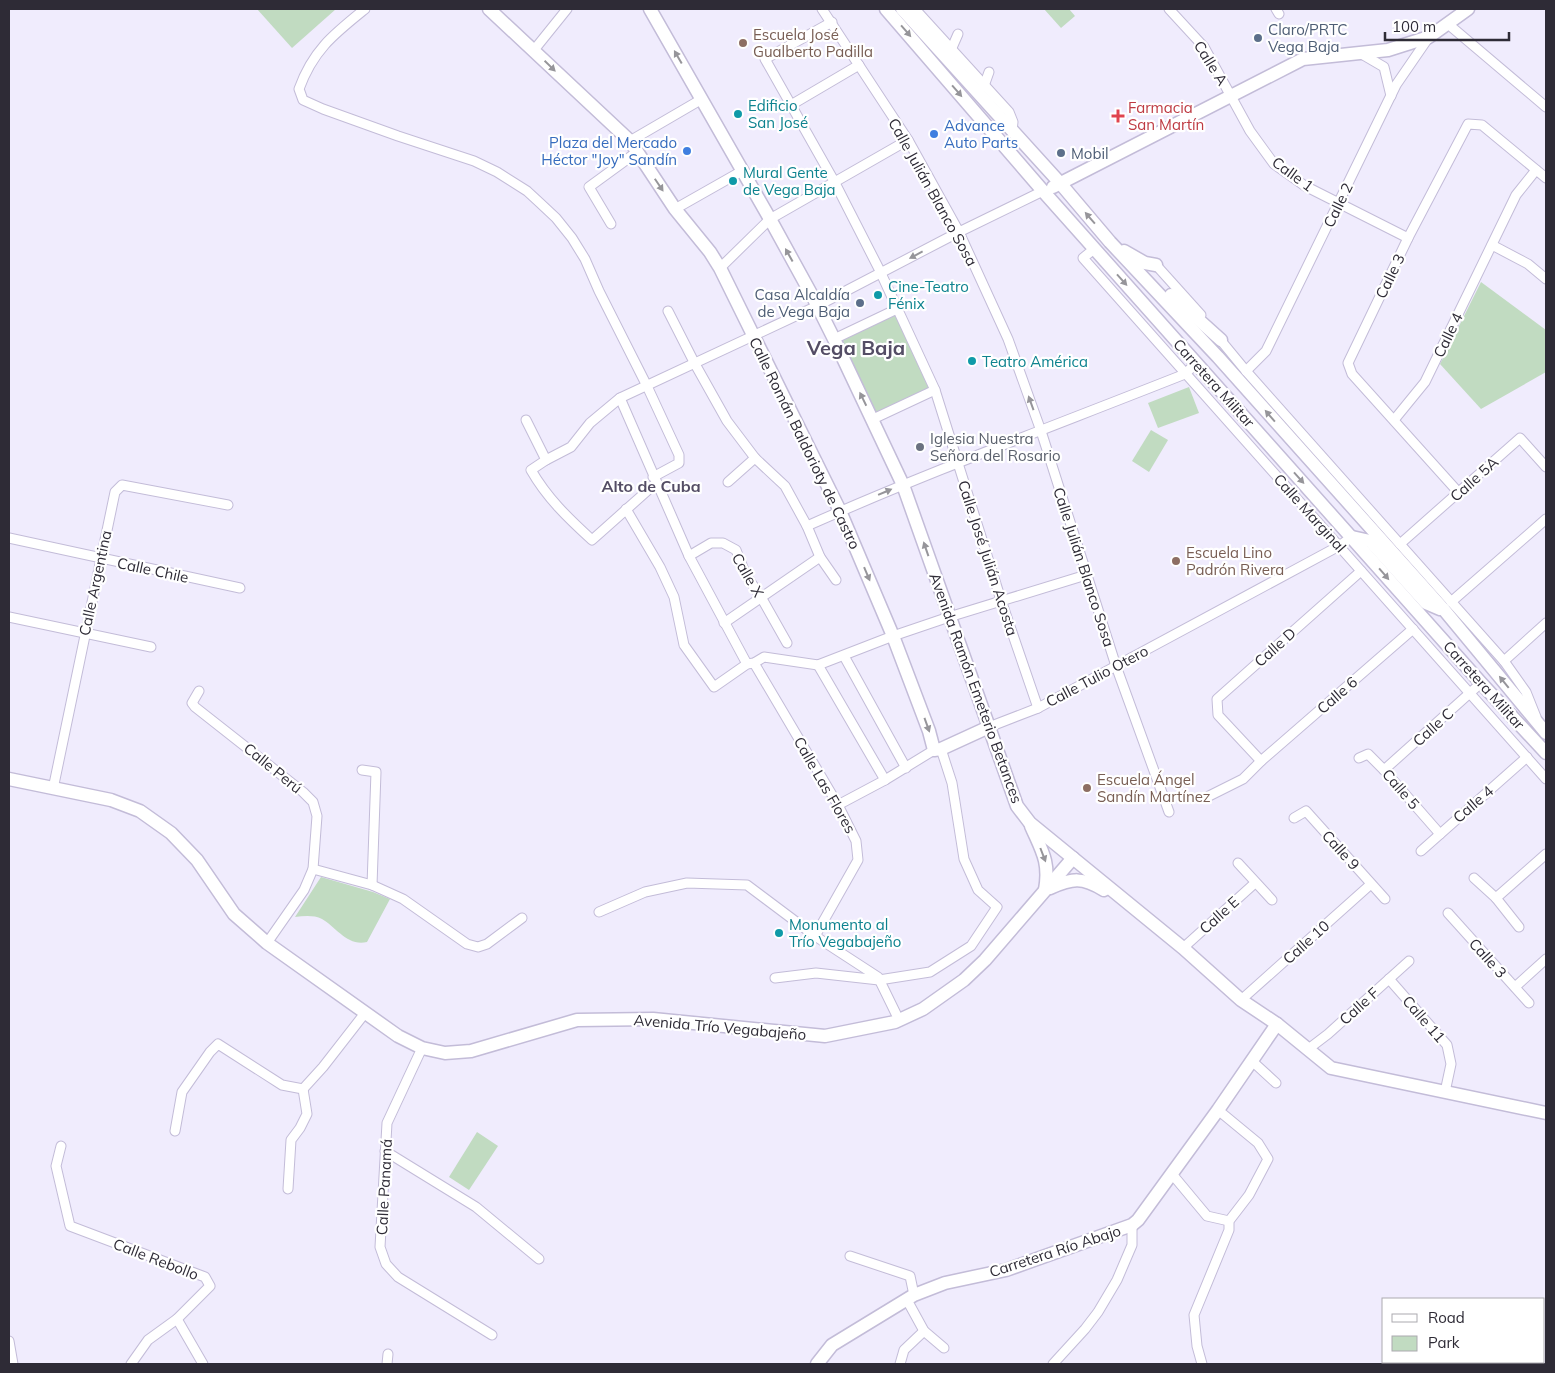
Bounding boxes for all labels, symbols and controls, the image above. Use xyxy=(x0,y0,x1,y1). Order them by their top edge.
scale bar xyxy=(1385,10,1509,42)
text: 100 m xyxy=(1392,17,1436,36)
place label: Claro/PRTC Vega Baja xyxy=(1268,20,1348,56)
place label: Escuela José Gualberto Padilla xyxy=(753,25,873,61)
one-way arrow xyxy=(900,25,911,37)
marker: Claro/PRTC Vega Baja xyxy=(1252,32,1264,44)
marker: Escuela José Gualberto Padilla xyxy=(737,37,749,49)
street label: Calle A xyxy=(1190,37,1232,89)
one-way arrow xyxy=(674,50,682,65)
one-way arrow xyxy=(544,59,556,71)
one-way arrow xyxy=(951,84,963,96)
place label: Edificio San José xyxy=(748,96,808,132)
place label: Farmacia San Martín xyxy=(1128,98,1204,134)
marker: Edificio San José xyxy=(732,108,744,120)
marker: Farmacia San Martín xyxy=(1112,110,1124,122)
street label: Calle Julián Blanco Sosa xyxy=(884,115,982,269)
place label: Advance Auto Parts xyxy=(944,116,1018,152)
marker: Advance Auto Parts xyxy=(928,128,940,140)
place label: Plaza del Mercado Héctor "Joy" Sandín xyxy=(541,133,677,169)
place label: Mobil xyxy=(1071,144,1109,163)
marker: Plaza del Mercado Héctor "Joy" Sandín xyxy=(681,145,693,157)
marker: Mobil xyxy=(1055,147,1067,159)
street label: Calle 1 xyxy=(1268,152,1318,196)
place label: Mural Gente de Vega Baja xyxy=(743,163,836,199)
marker: Mural Gente de Vega Baja xyxy=(727,175,739,187)
one-way arrow xyxy=(654,178,664,192)
street label: Calle 2 xyxy=(1319,180,1357,230)
one-way arrow xyxy=(1084,212,1095,225)
one-way arrow xyxy=(785,248,793,262)
one-way arrow xyxy=(908,251,923,259)
street label: Calle 3 xyxy=(1371,251,1409,301)
one-way arrow xyxy=(1116,274,1128,286)
place label: Cine-Teatro Fénix xyxy=(888,277,969,313)
place label: Casa Alcaldía de Vega Baja xyxy=(755,285,850,321)
marker: Cine-Teatro Fénix xyxy=(872,289,884,301)
marker: Casa Alcaldía de Vega Baja xyxy=(854,297,866,309)
street label: Calle 4 xyxy=(1429,310,1467,360)
street label: Calle Román Baldorioty de Castro xyxy=(745,334,865,552)
district label: Vega Baja xyxy=(806,335,905,360)
street label: Carretera Militar xyxy=(1169,335,1259,432)
place label: Teatro América xyxy=(982,352,1088,371)
marker: Teatro América xyxy=(966,355,978,367)
one-way arrow xyxy=(859,392,868,407)
one-way arrow xyxy=(1027,395,1035,410)
one-way arrow xyxy=(1264,409,1275,422)
place label: Iglesia Nuestra Señora del Rosario xyxy=(930,429,1061,465)
marker: Iglesia Nuestra Señora del Rosario xyxy=(914,441,926,453)
street label: Calle 5A xyxy=(1446,452,1502,506)
street label: Calle Marginal xyxy=(1270,470,1350,556)
one-way arrow xyxy=(1293,471,1305,483)
district label: Alto de Cuba xyxy=(601,476,701,496)
street label: Calle José Julián Acosta xyxy=(954,478,1022,638)
street label: Calle Julián Blanco Sosa xyxy=(1049,485,1119,649)
one-way arrow xyxy=(878,488,892,496)
street label: Calle Argentina xyxy=(75,529,115,637)
one-way arrow xyxy=(922,542,929,557)
place label: Escuela Lino Padrón Rivera xyxy=(1186,543,1284,579)
street label: Calle X xyxy=(728,549,768,601)
street label: Calle Chile xyxy=(116,553,190,587)
marker: Escuela Lino Padrón Rivera xyxy=(1170,555,1182,567)
one-way arrow xyxy=(863,567,871,581)
one-way arrow xyxy=(1378,567,1390,579)
street label: Avenida Ramón Emeterio Betances xyxy=(925,570,1027,806)
street label: Calle D xyxy=(1250,623,1300,671)
street label: Carretera Militar xyxy=(1439,637,1529,734)
street label: Calle Tulio Otero xyxy=(1043,641,1151,711)
street label: Calle 6 xyxy=(1313,672,1361,718)
one-way arrow xyxy=(1499,676,1510,689)
street label: Calle C xyxy=(1409,704,1457,750)
one-way arrow xyxy=(923,718,931,733)
street label: Calle Las Flores xyxy=(790,733,860,837)
street label: Calle Perú xyxy=(240,739,306,797)
street label: Calle 5 xyxy=(1378,765,1424,813)
place label: Escuela Ángel Sandín Martínez xyxy=(1097,770,1211,806)
street label: Calle 4 xyxy=(1449,781,1497,827)
marker: Escuela Ángel Sandín Martínez xyxy=(1081,782,1093,794)
street label: Calle 9 xyxy=(1318,826,1364,874)
one-way arrow xyxy=(1040,848,1048,862)
street label: Calle E xyxy=(1195,892,1243,938)
place label: Monumento al Trío Vegabajeño xyxy=(789,915,901,951)
street label: Calle 10 xyxy=(1279,916,1333,968)
marker: Monumento al Trío Vegabajeño xyxy=(773,927,785,939)
street label: Calle 3 xyxy=(1465,934,1511,982)
street label: Calle F xyxy=(1335,983,1383,1029)
street label: Calle 11 xyxy=(1398,992,1450,1046)
street label: Avenida Trío Vegabajeño xyxy=(633,1010,807,1044)
street label: Calle Panamá xyxy=(372,1138,396,1236)
street label: Carretera Río Abajo xyxy=(987,1221,1123,1281)
street label: Calle Rebollo xyxy=(111,1234,201,1284)
legend xyxy=(1382,1298,1545,1363)
text: Road xyxy=(1428,1308,1465,1327)
text: Park xyxy=(1428,1333,1460,1352)

